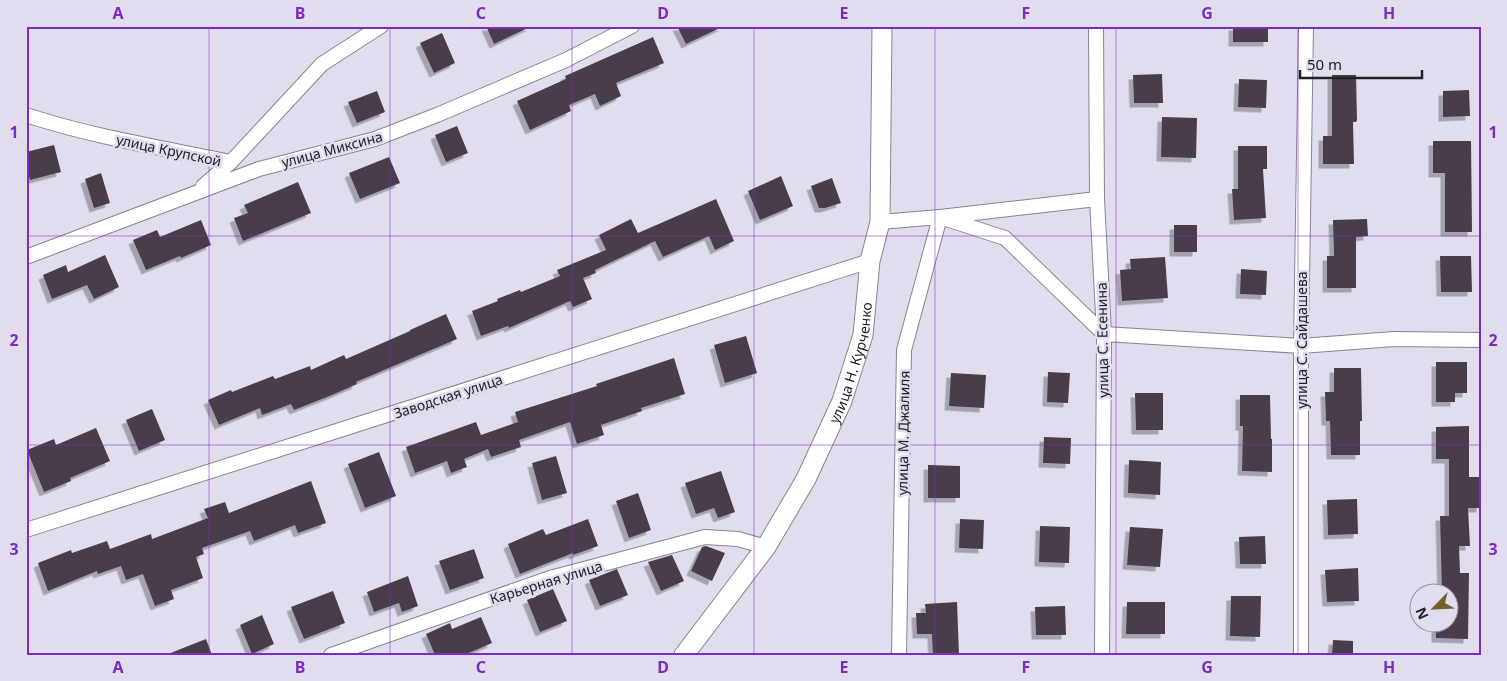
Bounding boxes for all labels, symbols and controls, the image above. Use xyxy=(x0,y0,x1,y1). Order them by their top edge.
text: A xyxy=(112,2,124,24)
text: B xyxy=(295,2,305,24)
text: C xyxy=(476,2,486,24)
text: D xyxy=(657,2,669,24)
text: E xyxy=(840,2,849,24)
text: F xyxy=(1022,2,1030,24)
text: G xyxy=(1201,2,1213,24)
text: H xyxy=(1383,2,1395,24)
scale bar xyxy=(1300,48,1422,80)
text: 50 m xyxy=(1307,54,1342,74)
text: 1 xyxy=(9,121,19,143)
text: 1 xyxy=(1488,121,1498,143)
street label: улица Миксина xyxy=(279,126,385,172)
street label: улица Крупской xyxy=(115,130,223,170)
street label: улица С. Сайдашева xyxy=(1292,271,1311,409)
street label: улица С. Есенина xyxy=(1091,282,1113,398)
street label: улица Н. Курченко xyxy=(824,301,876,426)
text: 2 xyxy=(9,329,19,351)
text: 2 xyxy=(1488,329,1498,351)
street label: Заводская улица xyxy=(391,369,505,423)
street label: улица М. Джалиля xyxy=(892,370,914,496)
text: 3 xyxy=(9,538,19,560)
text: 3 xyxy=(1488,538,1498,560)
street label: Карьерная улица xyxy=(487,556,605,608)
north arrow xyxy=(1410,584,1460,634)
text: N xyxy=(1411,604,1433,623)
text: A xyxy=(112,656,124,678)
text: B xyxy=(295,656,305,678)
text: C xyxy=(476,656,486,678)
text: D xyxy=(657,656,669,678)
text: E xyxy=(840,656,849,678)
text: F xyxy=(1022,656,1030,678)
text: G xyxy=(1201,656,1213,678)
text: H xyxy=(1383,656,1395,678)

